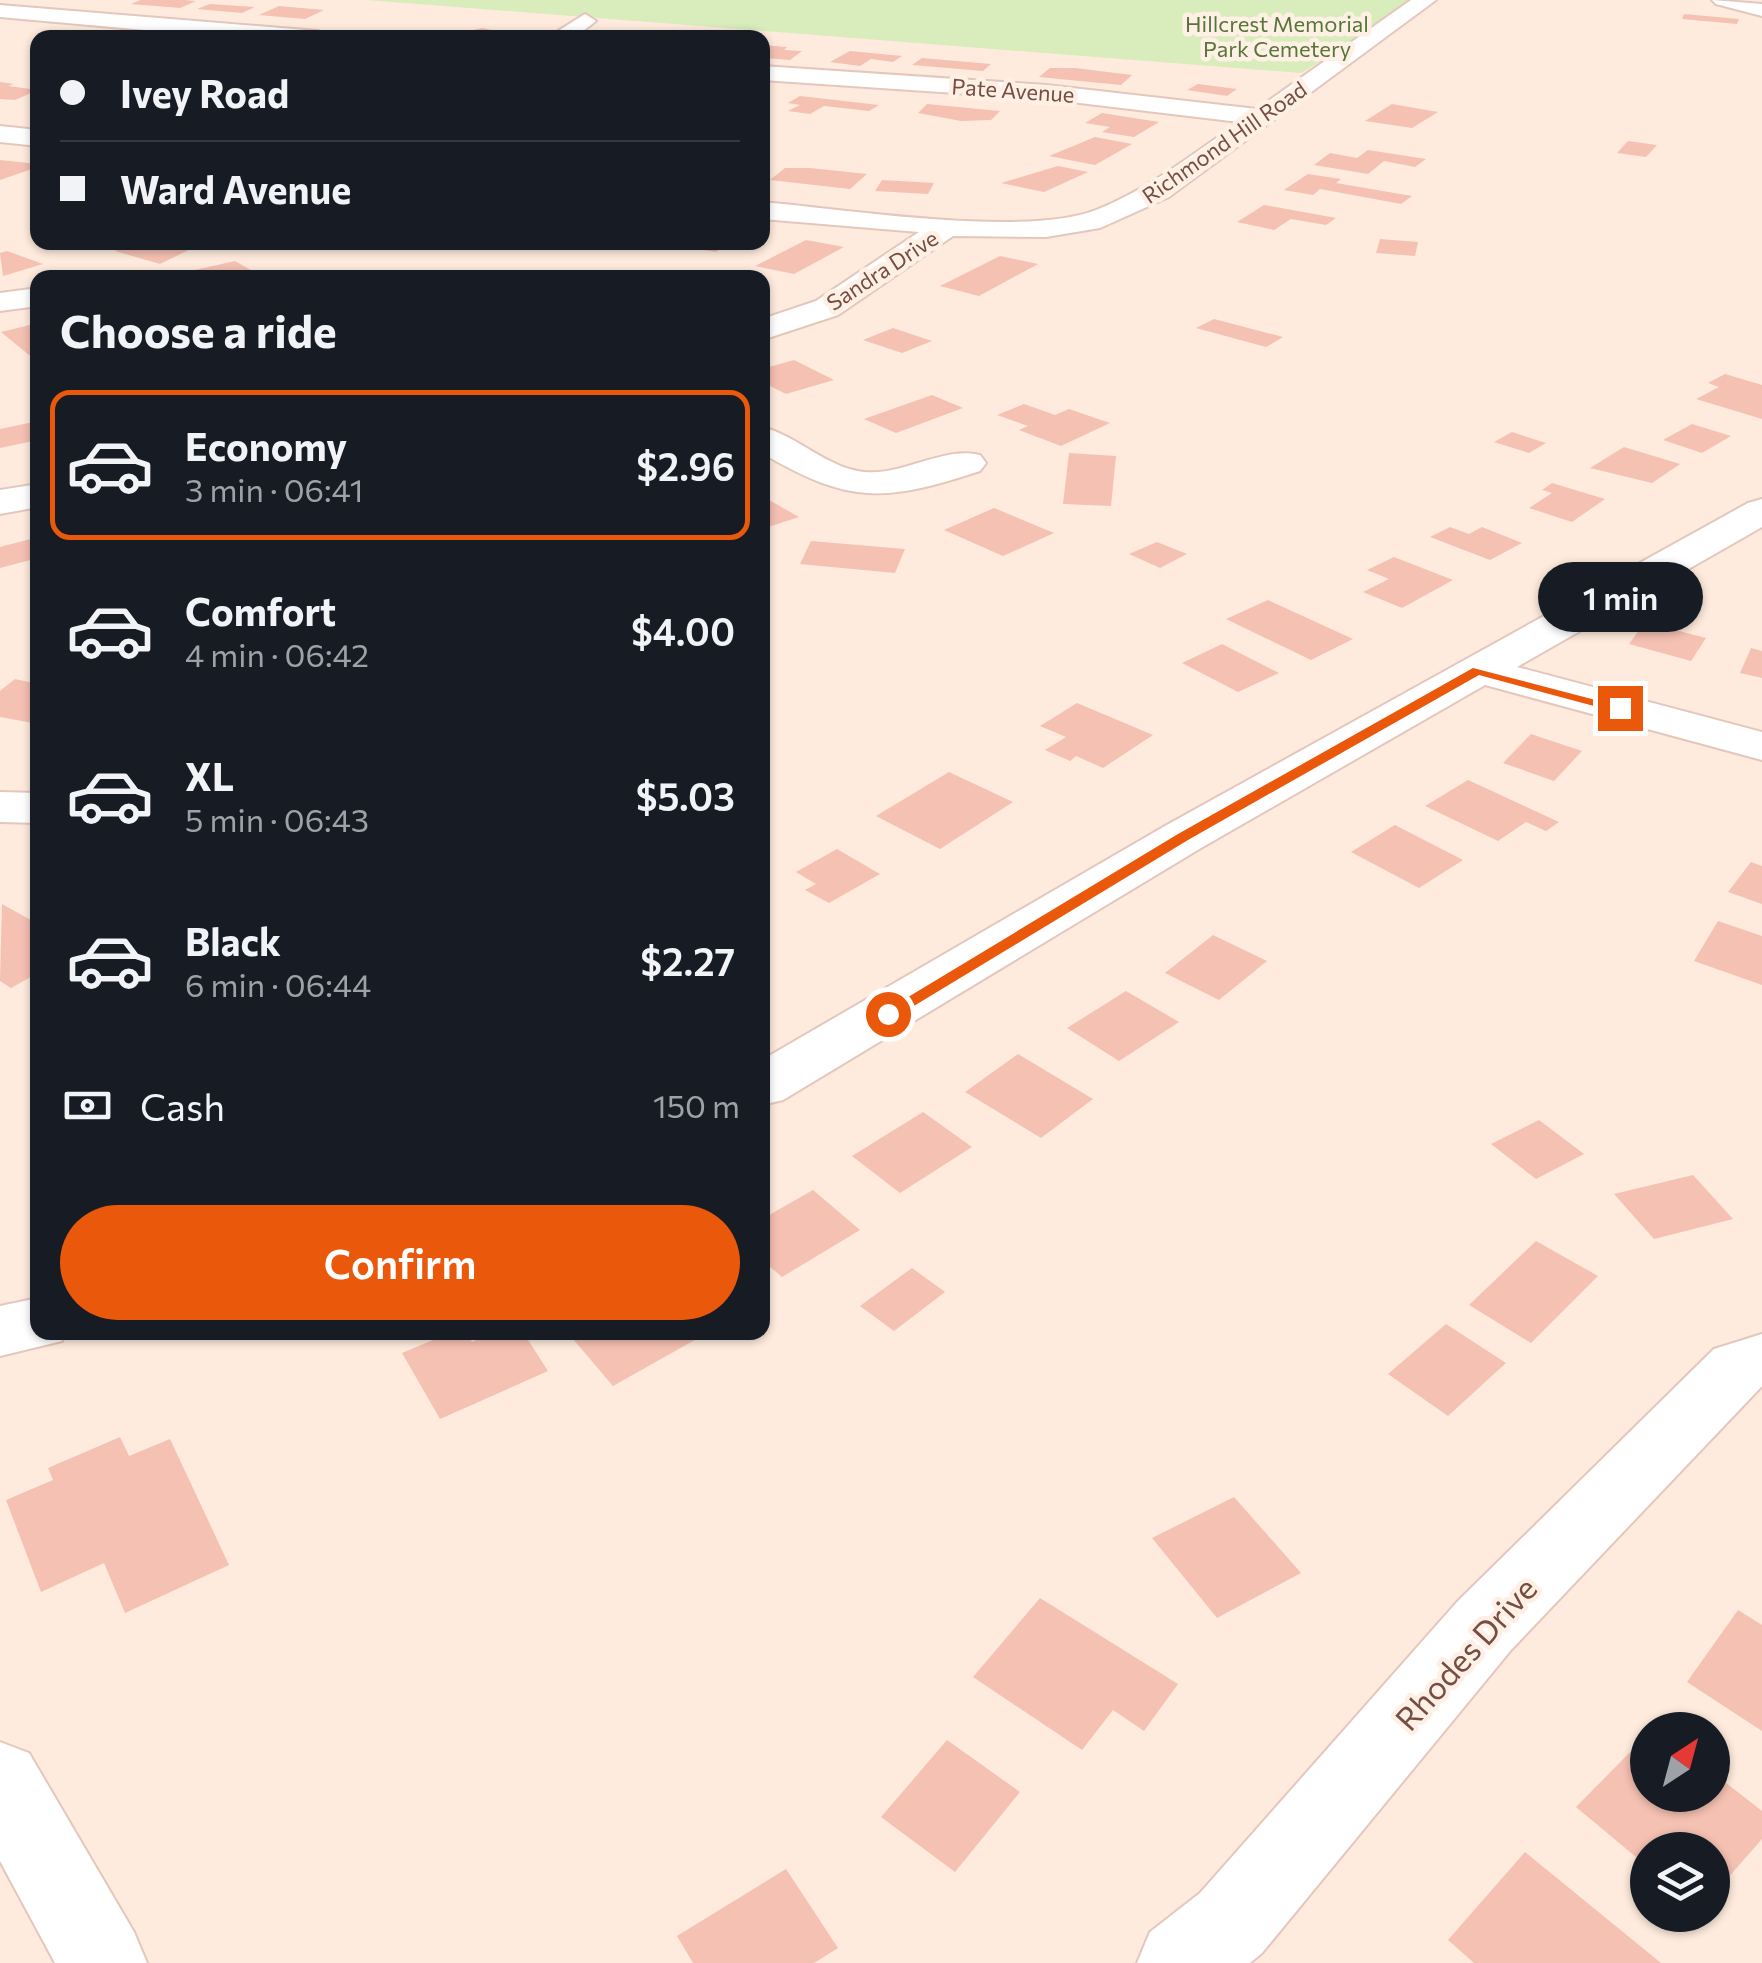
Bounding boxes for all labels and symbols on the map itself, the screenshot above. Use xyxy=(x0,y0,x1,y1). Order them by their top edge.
park label: Hillcrest Memorial Park Cemetery xyxy=(1185,10,1369,62)
street label: Pate Avenue xyxy=(951,72,1075,108)
street label: Richmond Hill Road xyxy=(1137,75,1311,209)
street label: Sandra Drive xyxy=(821,224,943,316)
callout: 1 min xyxy=(1538,563,1702,633)
route end xyxy=(1598,686,1643,731)
route start xyxy=(866,992,911,1037)
street label: Rhodes Drive xyxy=(1386,1568,1544,1738)
north arrow xyxy=(1630,1712,1730,1812)

